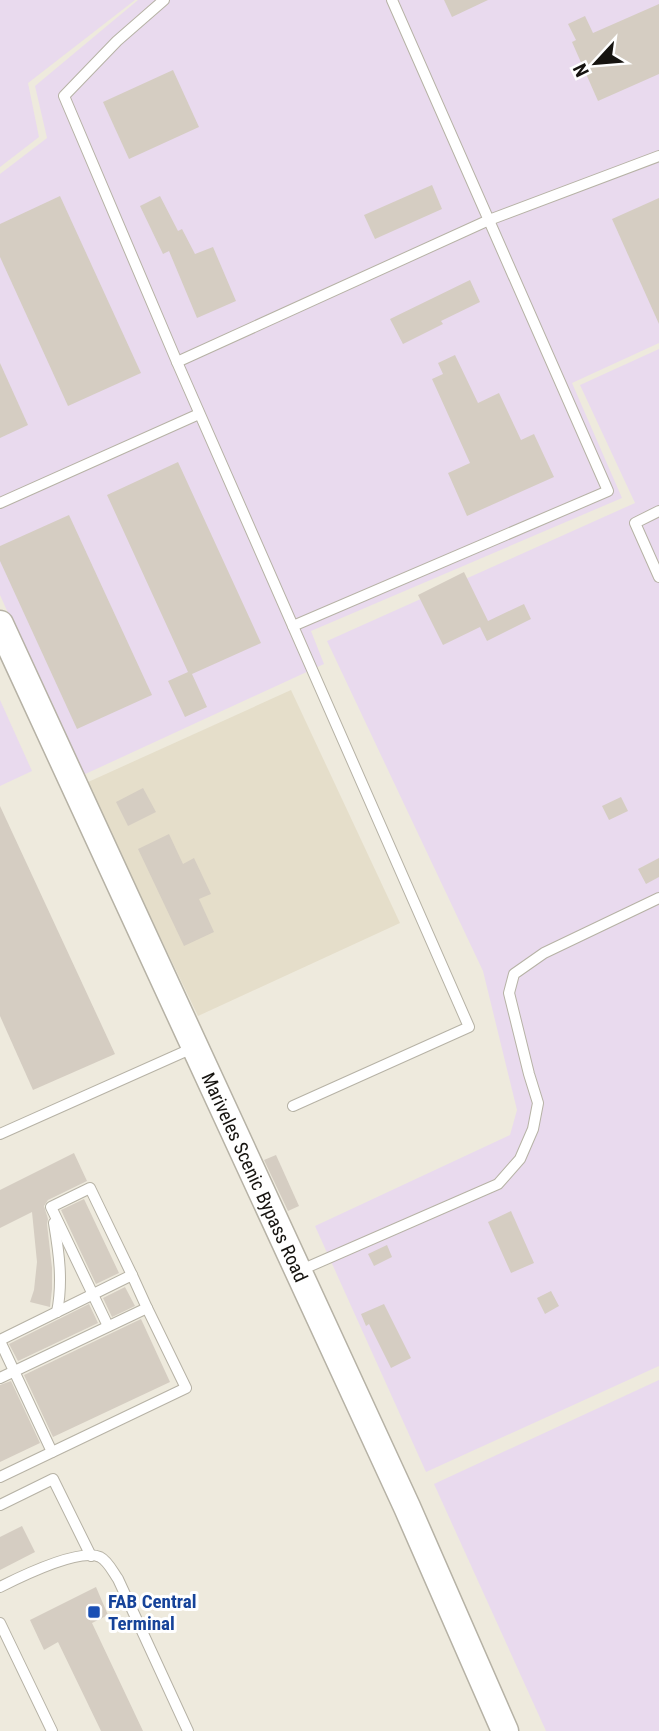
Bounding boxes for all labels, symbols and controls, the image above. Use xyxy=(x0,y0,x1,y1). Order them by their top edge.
north arrow xyxy=(561,28,631,98)
text: N xyxy=(568,60,594,81)
street label: Mariveles Scenic Bypass Road xyxy=(196,1069,313,1286)
place label: FAB Central Terminal xyxy=(108,1590,197,1635)
marker: FAB Central Terminal xyxy=(86,1604,102,1620)

